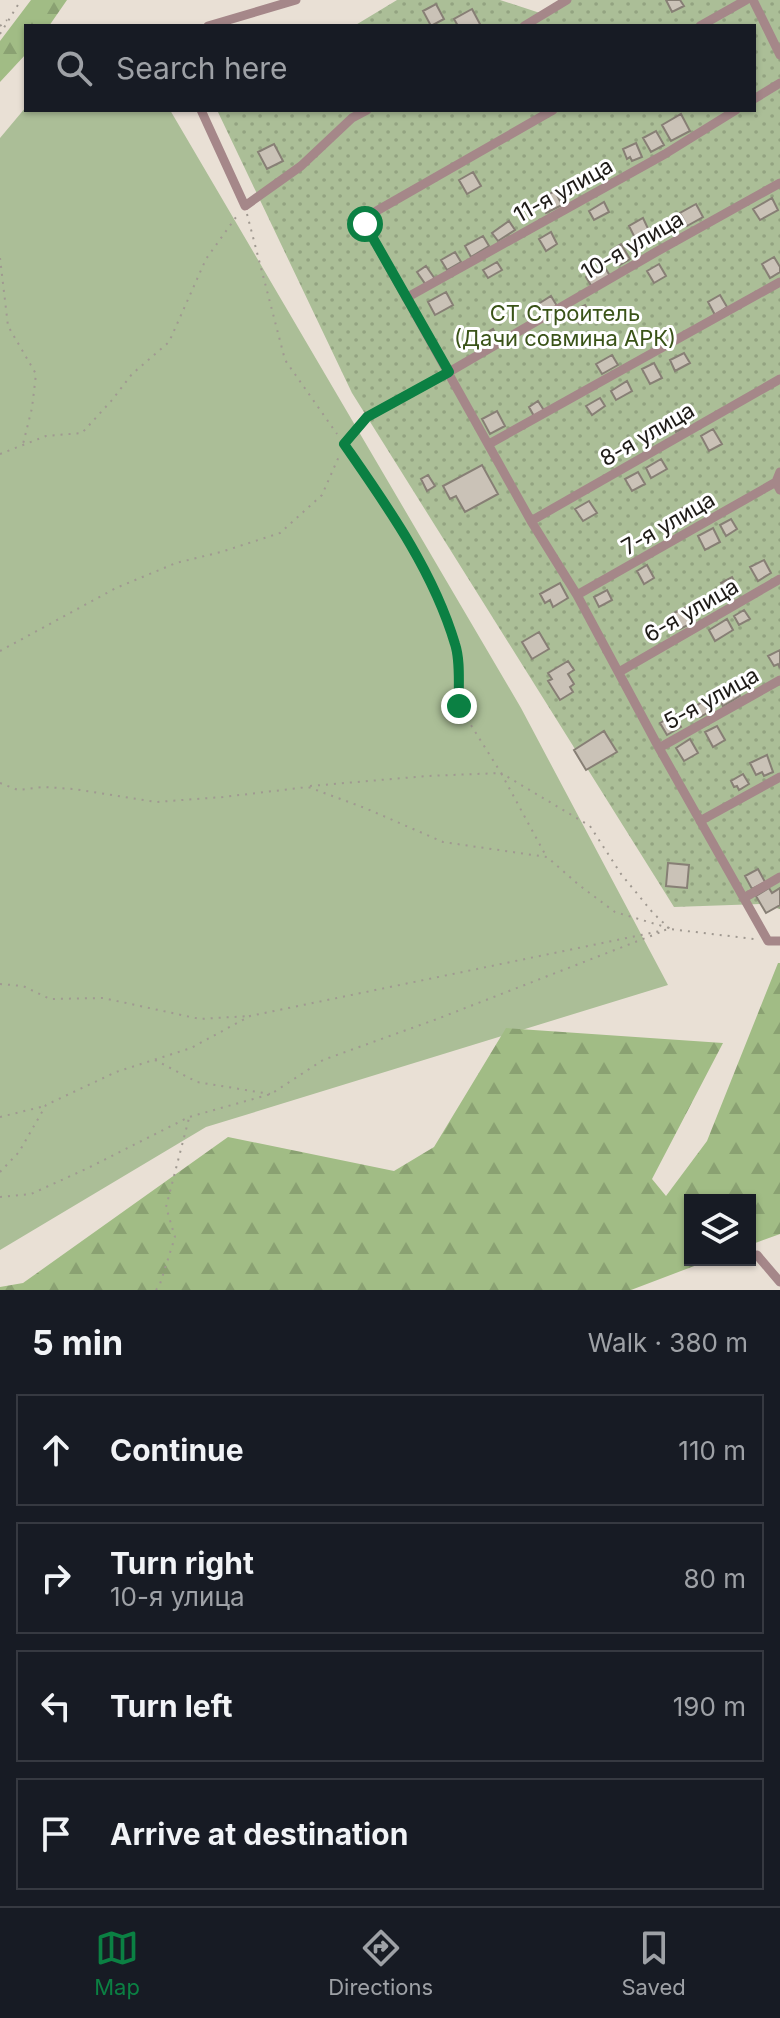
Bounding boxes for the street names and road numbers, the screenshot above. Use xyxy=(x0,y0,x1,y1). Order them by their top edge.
street label: 11-я улица xyxy=(509,152,617,228)
street label: 10-я улица xyxy=(576,205,688,285)
street label: 8-я улица xyxy=(595,397,699,471)
street label: 7-я улица xyxy=(617,486,719,560)
street label: 6-я улица xyxy=(639,573,743,647)
street label: 5-я улица xyxy=(659,661,763,735)

